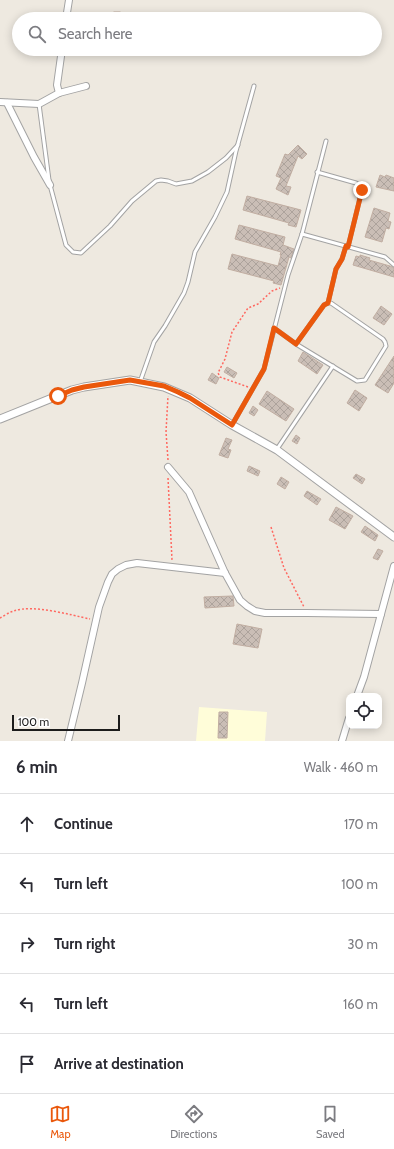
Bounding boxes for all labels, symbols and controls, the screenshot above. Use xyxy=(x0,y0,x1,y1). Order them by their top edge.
search box xyxy=(12,12,382,56)
icon: search xyxy=(26,23,48,45)
text: Search here xyxy=(58,25,133,43)
route end xyxy=(353,181,371,199)
route start xyxy=(49,387,67,405)
map controls xyxy=(346,693,382,729)
button: locate xyxy=(346,693,382,729)
scale bar xyxy=(12,713,120,732)
text: 100 m xyxy=(18,715,49,729)
text: 6 min xyxy=(16,757,58,777)
text: Walk · 460 m xyxy=(304,759,378,775)
icon: ahead xyxy=(16,813,38,835)
text: Continue xyxy=(54,815,113,833)
text: 170 m xyxy=(344,816,378,832)
icon: left xyxy=(16,873,38,895)
text: Turn left xyxy=(54,875,108,893)
text: 100 m xyxy=(341,876,378,892)
icon: right xyxy=(16,933,38,955)
text: Turn right xyxy=(54,935,115,953)
text: 30 m xyxy=(348,936,378,952)
icon: left xyxy=(16,993,38,1015)
text: Turn left xyxy=(54,995,108,1013)
text: 160 m xyxy=(343,996,378,1012)
icon: arrive xyxy=(16,1053,38,1075)
text: Arrive at destination xyxy=(54,1055,184,1073)
tab: Map xyxy=(49,1103,71,1141)
tab: Directions xyxy=(170,1103,217,1141)
tab: Saved xyxy=(316,1103,345,1141)

